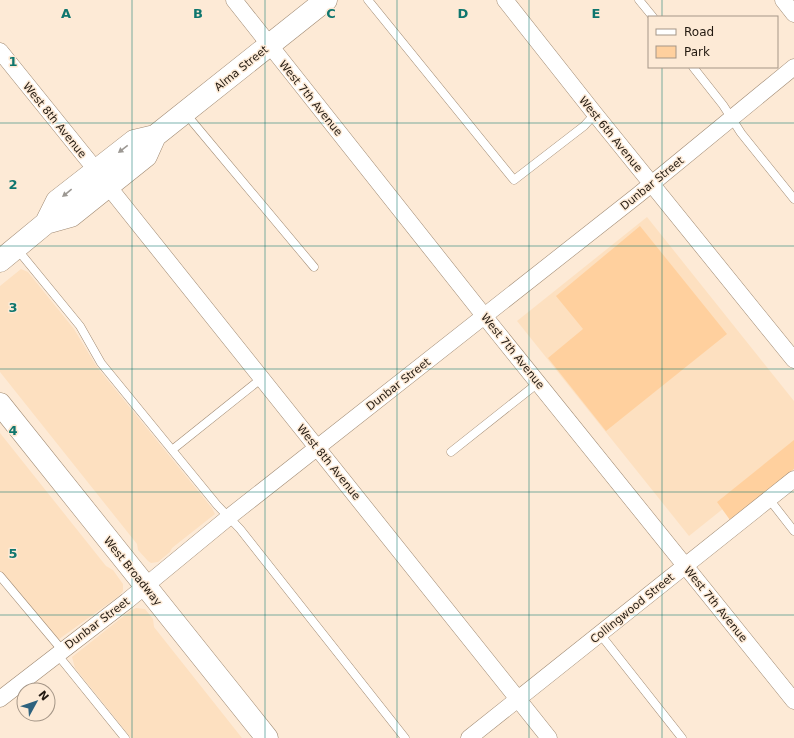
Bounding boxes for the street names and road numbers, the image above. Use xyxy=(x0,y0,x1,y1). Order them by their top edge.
street label: Alma Street xyxy=(212,42,271,94)
street label: West 7th Avenue xyxy=(276,58,345,139)
street label: West 8th Avenue xyxy=(20,80,89,161)
street label: West 6th Avenue xyxy=(576,94,645,175)
street label: Dunbar Street xyxy=(618,153,687,213)
street label: West 7th Avenue xyxy=(478,311,547,392)
street label: Dunbar Street xyxy=(364,355,433,413)
street label: West 8th Avenue xyxy=(294,422,363,503)
street label: West Broadway xyxy=(101,534,165,609)
street label: West 7th Avenue xyxy=(681,564,750,645)
street label: Collingwood Street xyxy=(588,570,677,646)
street label: Dunbar Street xyxy=(62,594,133,652)

